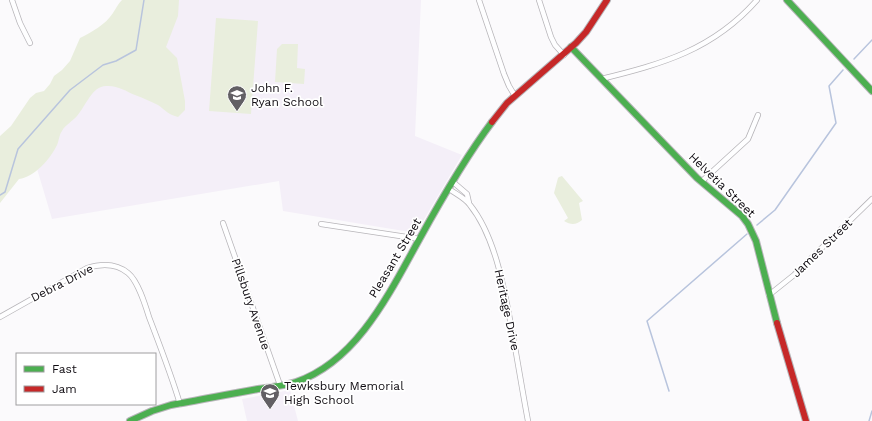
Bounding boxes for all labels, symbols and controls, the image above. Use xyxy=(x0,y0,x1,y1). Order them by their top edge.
place label: John F. Ryan School xyxy=(251,81,323,109)
school or university icon: John F. Ryan School xyxy=(226,84,248,112)
street label: Helvetia Street xyxy=(686,150,758,220)
street label: Pleasant Street xyxy=(366,216,424,300)
street label: James Street xyxy=(789,216,855,280)
street label: Pillsbury Avenue xyxy=(229,256,273,352)
street label: Debra Drive xyxy=(28,261,96,305)
street label: Heritage Drive xyxy=(492,268,522,352)
legend xyxy=(16,353,156,405)
text: Fast xyxy=(52,362,77,376)
place label: Tewksbury Memorial High School xyxy=(284,379,404,407)
text: Jam xyxy=(52,382,77,396)
school or university icon: Tewksbury Memorial High School xyxy=(259,382,281,410)

